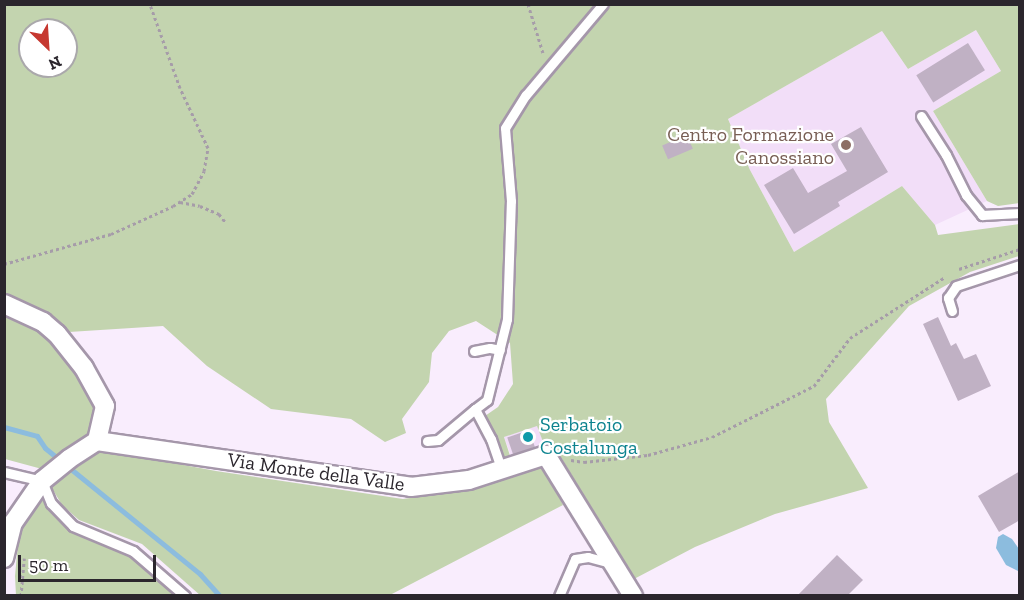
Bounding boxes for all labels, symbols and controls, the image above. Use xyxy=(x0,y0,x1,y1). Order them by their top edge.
north arrow xyxy=(18,18,78,78)
text: N xyxy=(45,52,65,74)
place label: Centro Formazione Canossiano xyxy=(667,122,834,169)
marker: Centro Formazione Canossiano xyxy=(839,138,853,152)
place label: Serbatoio Costalunga xyxy=(540,413,638,460)
marker: Serbatoio Costalunga xyxy=(521,430,535,444)
street label: Via Monte della Valle xyxy=(226,448,406,496)
scale bar xyxy=(21,543,159,581)
text: 50 m xyxy=(29,554,68,576)

